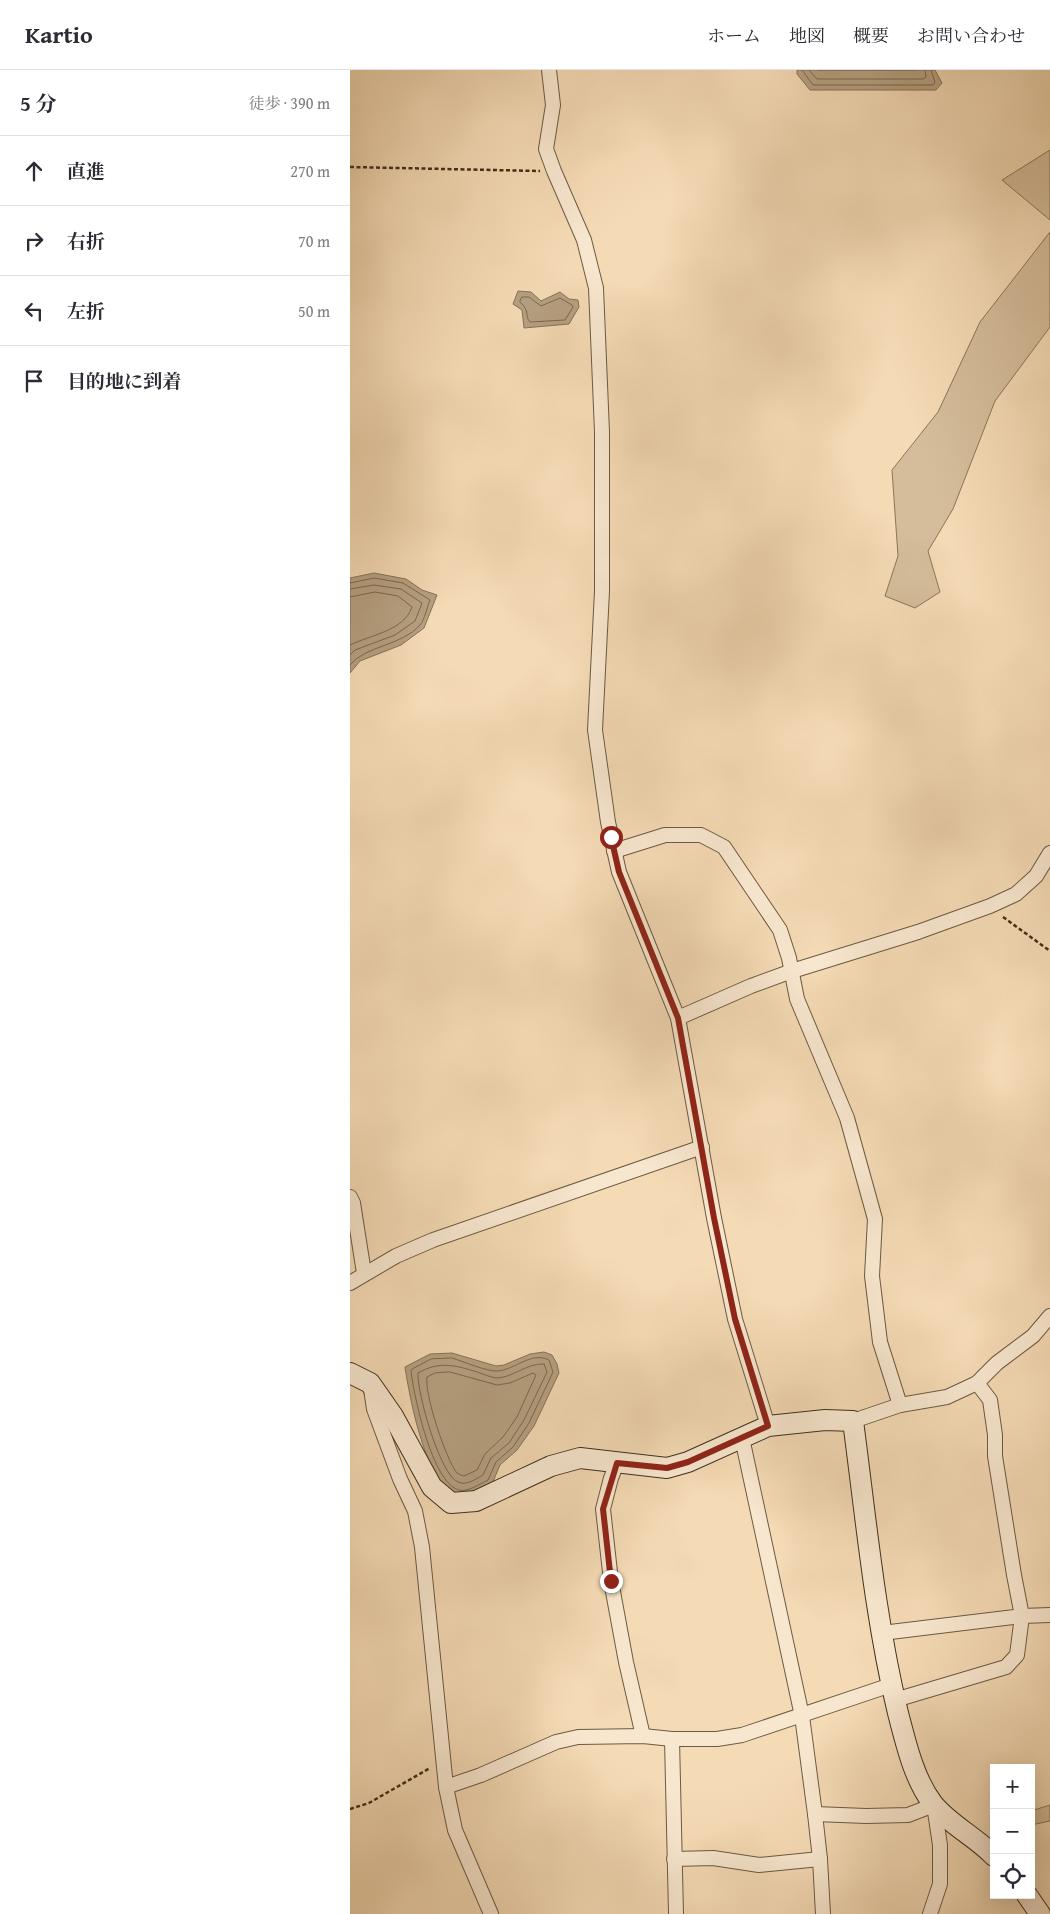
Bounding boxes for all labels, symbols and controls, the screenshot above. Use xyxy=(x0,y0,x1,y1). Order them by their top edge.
text: Kartio xyxy=(25,17,93,52)
text: ホーム xyxy=(707,22,761,49)
text: 地図 xyxy=(789,22,825,49)
text: 概要 xyxy=(853,22,889,49)
text: お問い合わせ xyxy=(917,22,1025,49)
text: 5 分 xyxy=(20,88,57,119)
text: 徒歩 · 390 m xyxy=(249,91,330,115)
icon: ahead xyxy=(20,157,48,185)
text: 直進 xyxy=(67,157,105,185)
text: 270 m xyxy=(290,159,330,183)
icon: right xyxy=(20,227,48,255)
text: 右折 xyxy=(67,227,105,255)
text: 70 m xyxy=(298,229,330,253)
icon: left xyxy=(20,297,48,325)
text: 左折 xyxy=(67,297,105,325)
text: 50 m xyxy=(298,299,330,323)
icon: arrive xyxy=(20,367,48,395)
text: 目的地に到着 xyxy=(67,367,181,395)
route start xyxy=(600,826,623,849)
route end xyxy=(600,1570,623,1593)
map controls xyxy=(990,1764,1035,1899)
button: + xyxy=(990,1764,1035,1809)
button: − xyxy=(990,1809,1035,1854)
button: locate xyxy=(990,1854,1035,1899)

